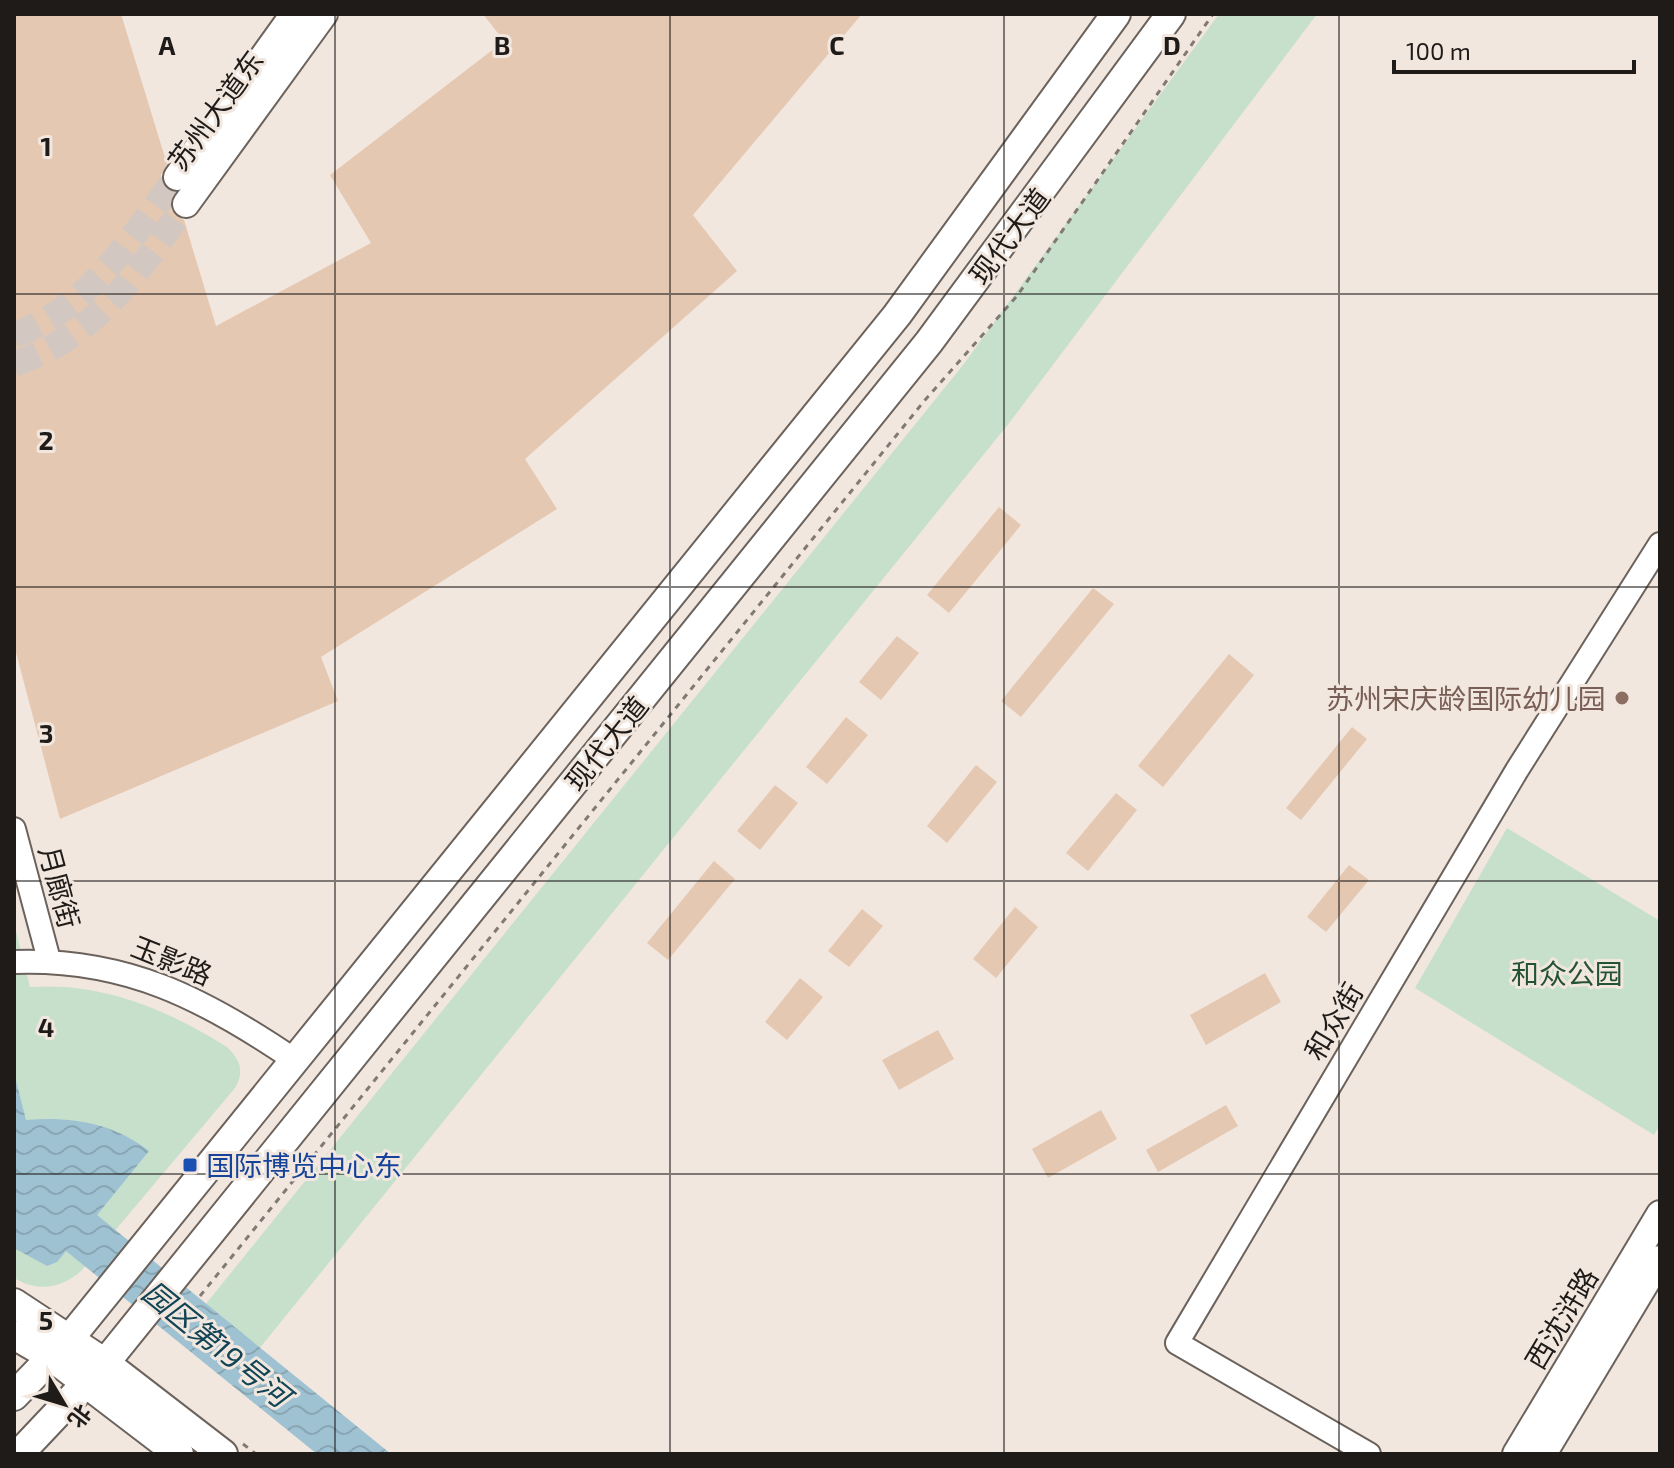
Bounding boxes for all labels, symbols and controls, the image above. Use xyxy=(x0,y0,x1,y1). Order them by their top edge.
scale bar xyxy=(1394,24,1634,74)
text: A xyxy=(159,29,176,60)
text: B xyxy=(494,29,510,60)
text: C xyxy=(829,29,845,60)
text: D xyxy=(1163,29,1181,60)
text: 100 m xyxy=(1406,36,1471,65)
street label: 苏州大道东 xyxy=(160,43,270,177)
text: 1 xyxy=(40,130,52,161)
street label: 现代大道 xyxy=(962,181,1056,291)
text: 2 xyxy=(38,424,54,455)
place label: 苏州宋庆龄国际幼儿园 xyxy=(1326,681,1606,715)
street label: 现代大道 xyxy=(558,689,654,797)
marker: 苏州宋庆龄国际幼儿园 xyxy=(1613,689,1631,707)
text: 3 xyxy=(39,717,53,748)
street label: 月廊街 xyxy=(33,842,87,932)
street label: 玉影路 xyxy=(127,929,217,991)
park label: 和众公园 xyxy=(1511,956,1623,990)
street label: 和众街 xyxy=(1297,976,1369,1066)
text: 4 xyxy=(38,1011,54,1042)
place label: 国际博览中心东 xyxy=(206,1148,402,1182)
marker: 国际博览中心东 xyxy=(181,1156,199,1174)
street label: 西沈浒路 xyxy=(1518,1261,1604,1375)
water label: 园区第19号河 xyxy=(136,1273,302,1416)
text: 5 xyxy=(39,1304,53,1335)
north arrow xyxy=(24,1364,104,1444)
text: 北 xyxy=(64,1400,98,1434)

